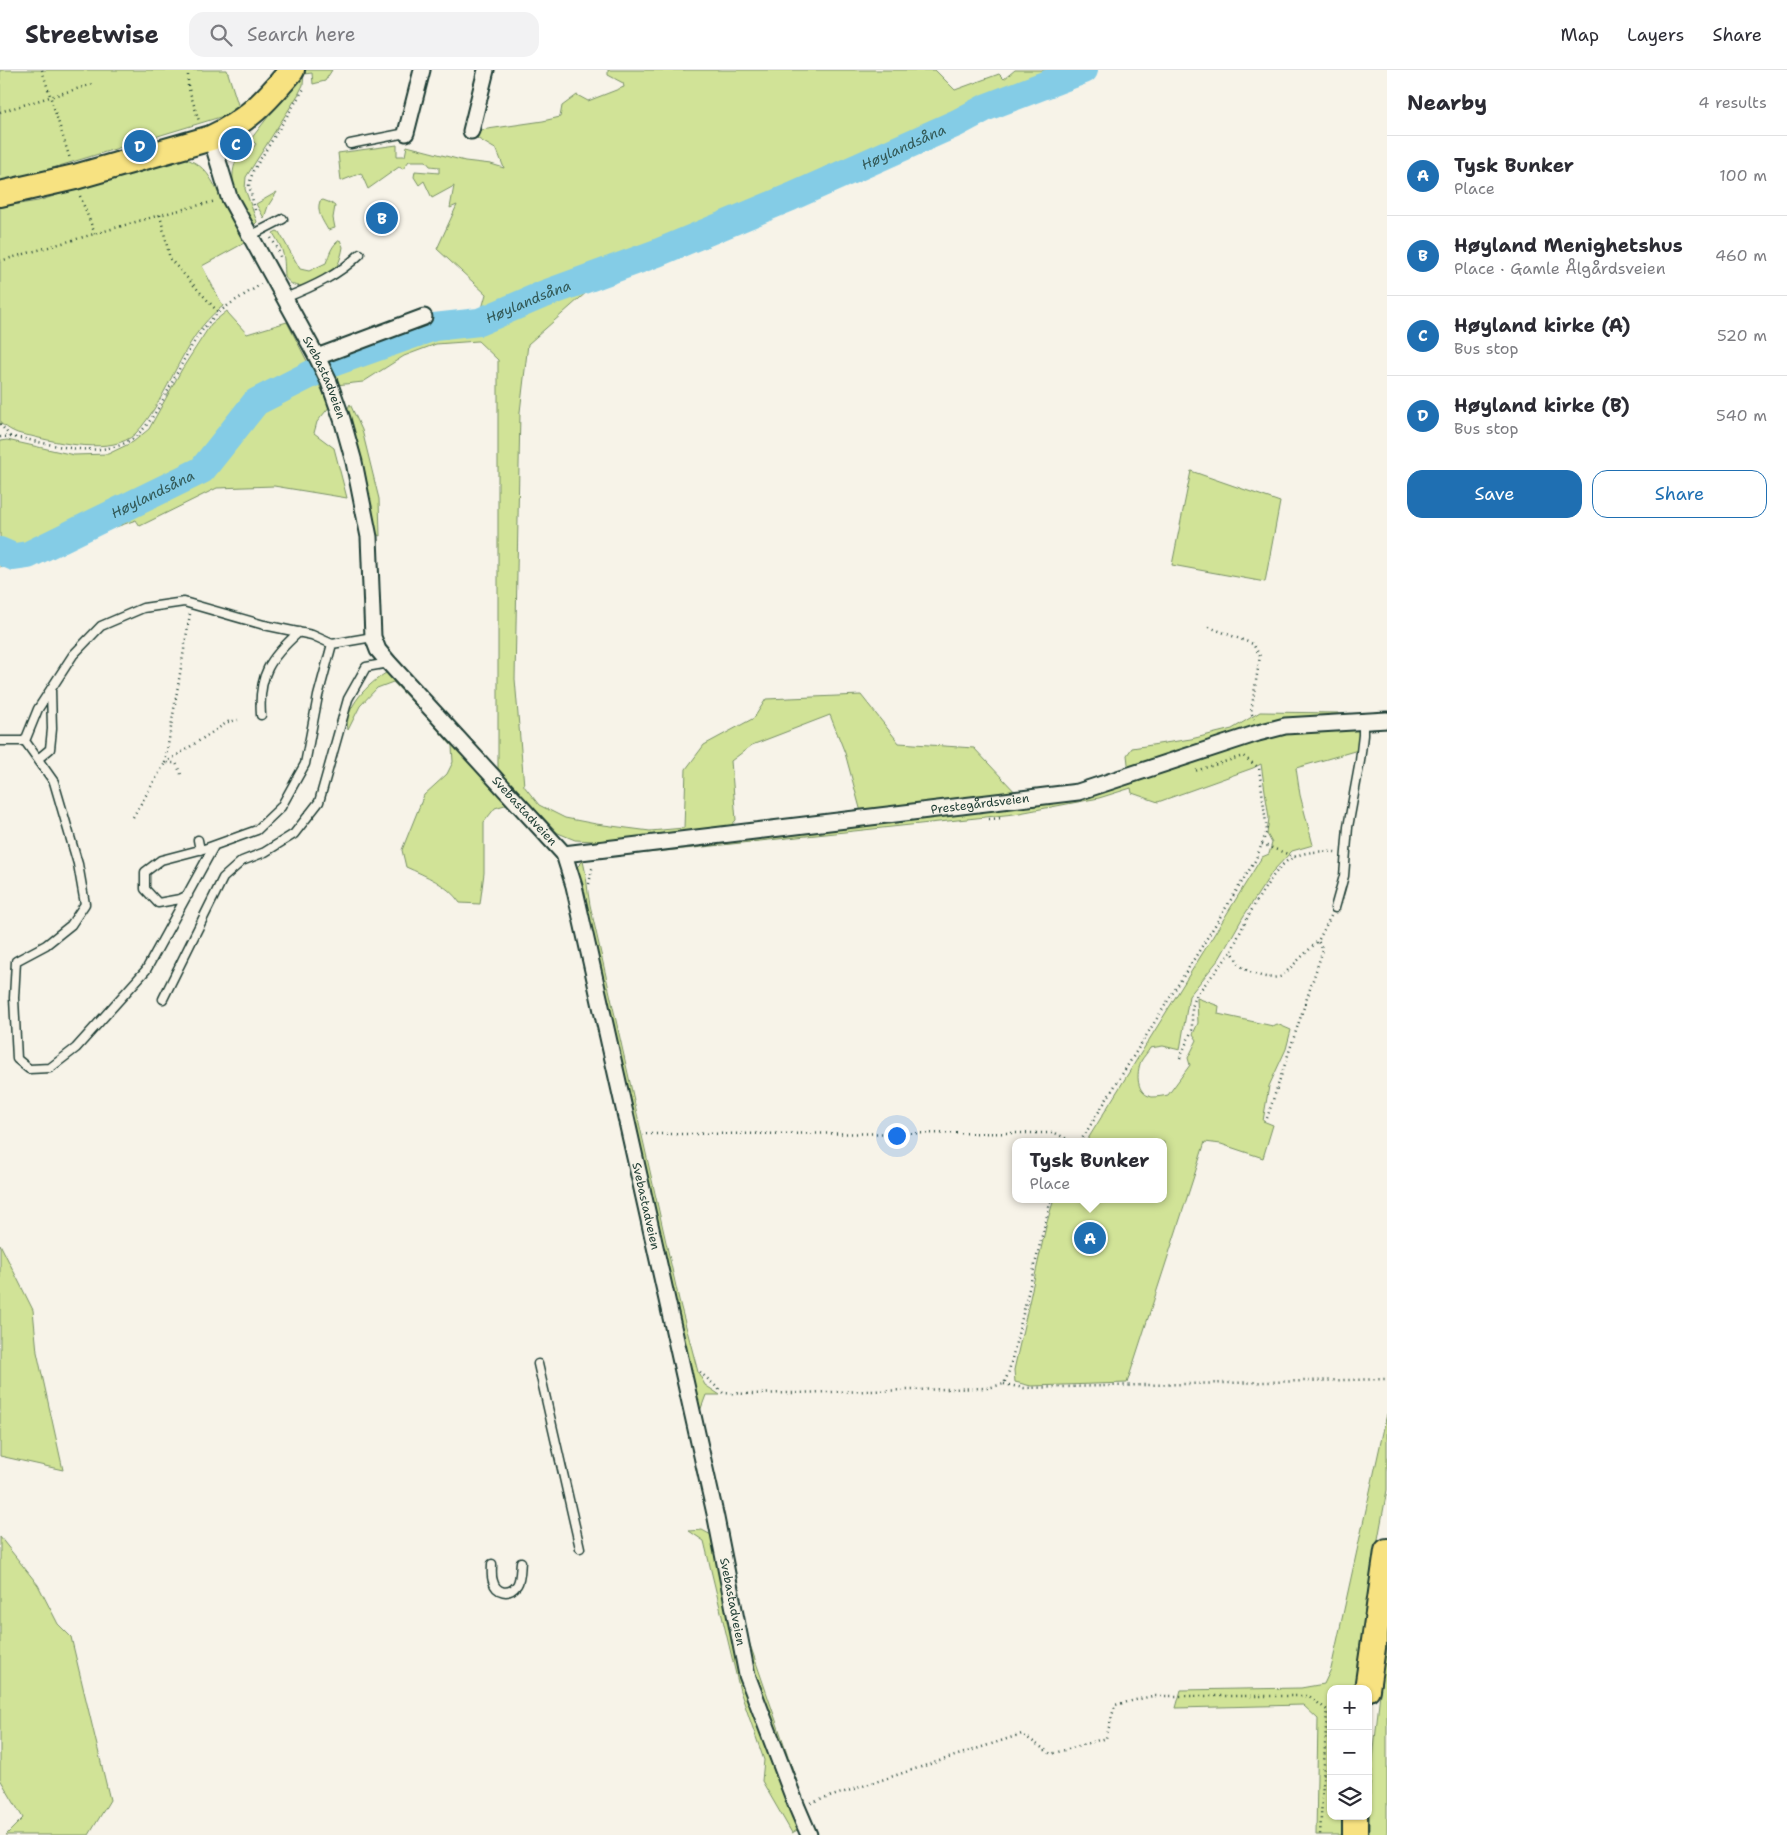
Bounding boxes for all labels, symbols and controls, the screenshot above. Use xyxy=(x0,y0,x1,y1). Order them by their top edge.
search box xyxy=(189,12,539,57)
text: Streetwise xyxy=(25,19,159,51)
icon: search xyxy=(207,21,235,49)
text: Search here xyxy=(247,22,356,47)
text: Map xyxy=(1561,23,1599,47)
text: Layers xyxy=(1627,23,1684,47)
text: Share xyxy=(1712,23,1762,47)
text: Nearby xyxy=(1407,89,1487,117)
text: 4 results xyxy=(1698,92,1767,113)
water label: Høylandsåna xyxy=(858,120,949,174)
pin: C xyxy=(220,125,252,163)
pin: D xyxy=(124,127,156,165)
text: Tysk Bunker xyxy=(1454,153,1574,178)
text: A xyxy=(1417,165,1429,186)
text: 100 m xyxy=(1719,165,1767,186)
text: Place xyxy=(1454,178,1495,199)
pin: B xyxy=(366,199,398,237)
text: Høyland Menighetshus xyxy=(1454,233,1683,258)
text: B xyxy=(1418,245,1428,266)
text: 460 m xyxy=(1715,245,1767,266)
text: Place · Gamle Ålgårdsveien xyxy=(1454,258,1665,279)
water label: Høylandsåna xyxy=(483,276,573,327)
text: Høyland kirke (A) xyxy=(1454,313,1630,338)
text: C xyxy=(1418,325,1428,346)
text: 520 m xyxy=(1717,325,1767,346)
street label: Svebastadveien xyxy=(299,333,349,421)
text: Bus stop xyxy=(1454,338,1519,359)
text: Høyland kirke (B) xyxy=(1454,393,1630,418)
text: D xyxy=(1417,405,1429,426)
text: 540 m xyxy=(1716,405,1767,426)
text: Bus stop xyxy=(1454,418,1519,439)
water label: Høylandsåna xyxy=(108,466,197,522)
button: Save xyxy=(1407,470,1582,518)
button: Share xyxy=(1592,470,1767,518)
street label: Svebastadveien xyxy=(489,773,561,849)
street label: Prestegårdsveien xyxy=(930,790,1030,818)
your location xyxy=(884,1123,910,1149)
popup xyxy=(1012,1138,1167,1203)
text: Tysk Bunker xyxy=(1029,1148,1150,1173)
street label: Svebastadveien xyxy=(628,1161,663,1251)
text: Place xyxy=(1029,1173,1070,1194)
pin: A xyxy=(1074,1219,1106,1257)
street label: Svebastadveien xyxy=(716,1556,749,1647)
map controls xyxy=(1327,1685,1372,1820)
button: + xyxy=(1327,1685,1372,1730)
button: − xyxy=(1327,1730,1372,1775)
button: layers xyxy=(1327,1775,1372,1820)

